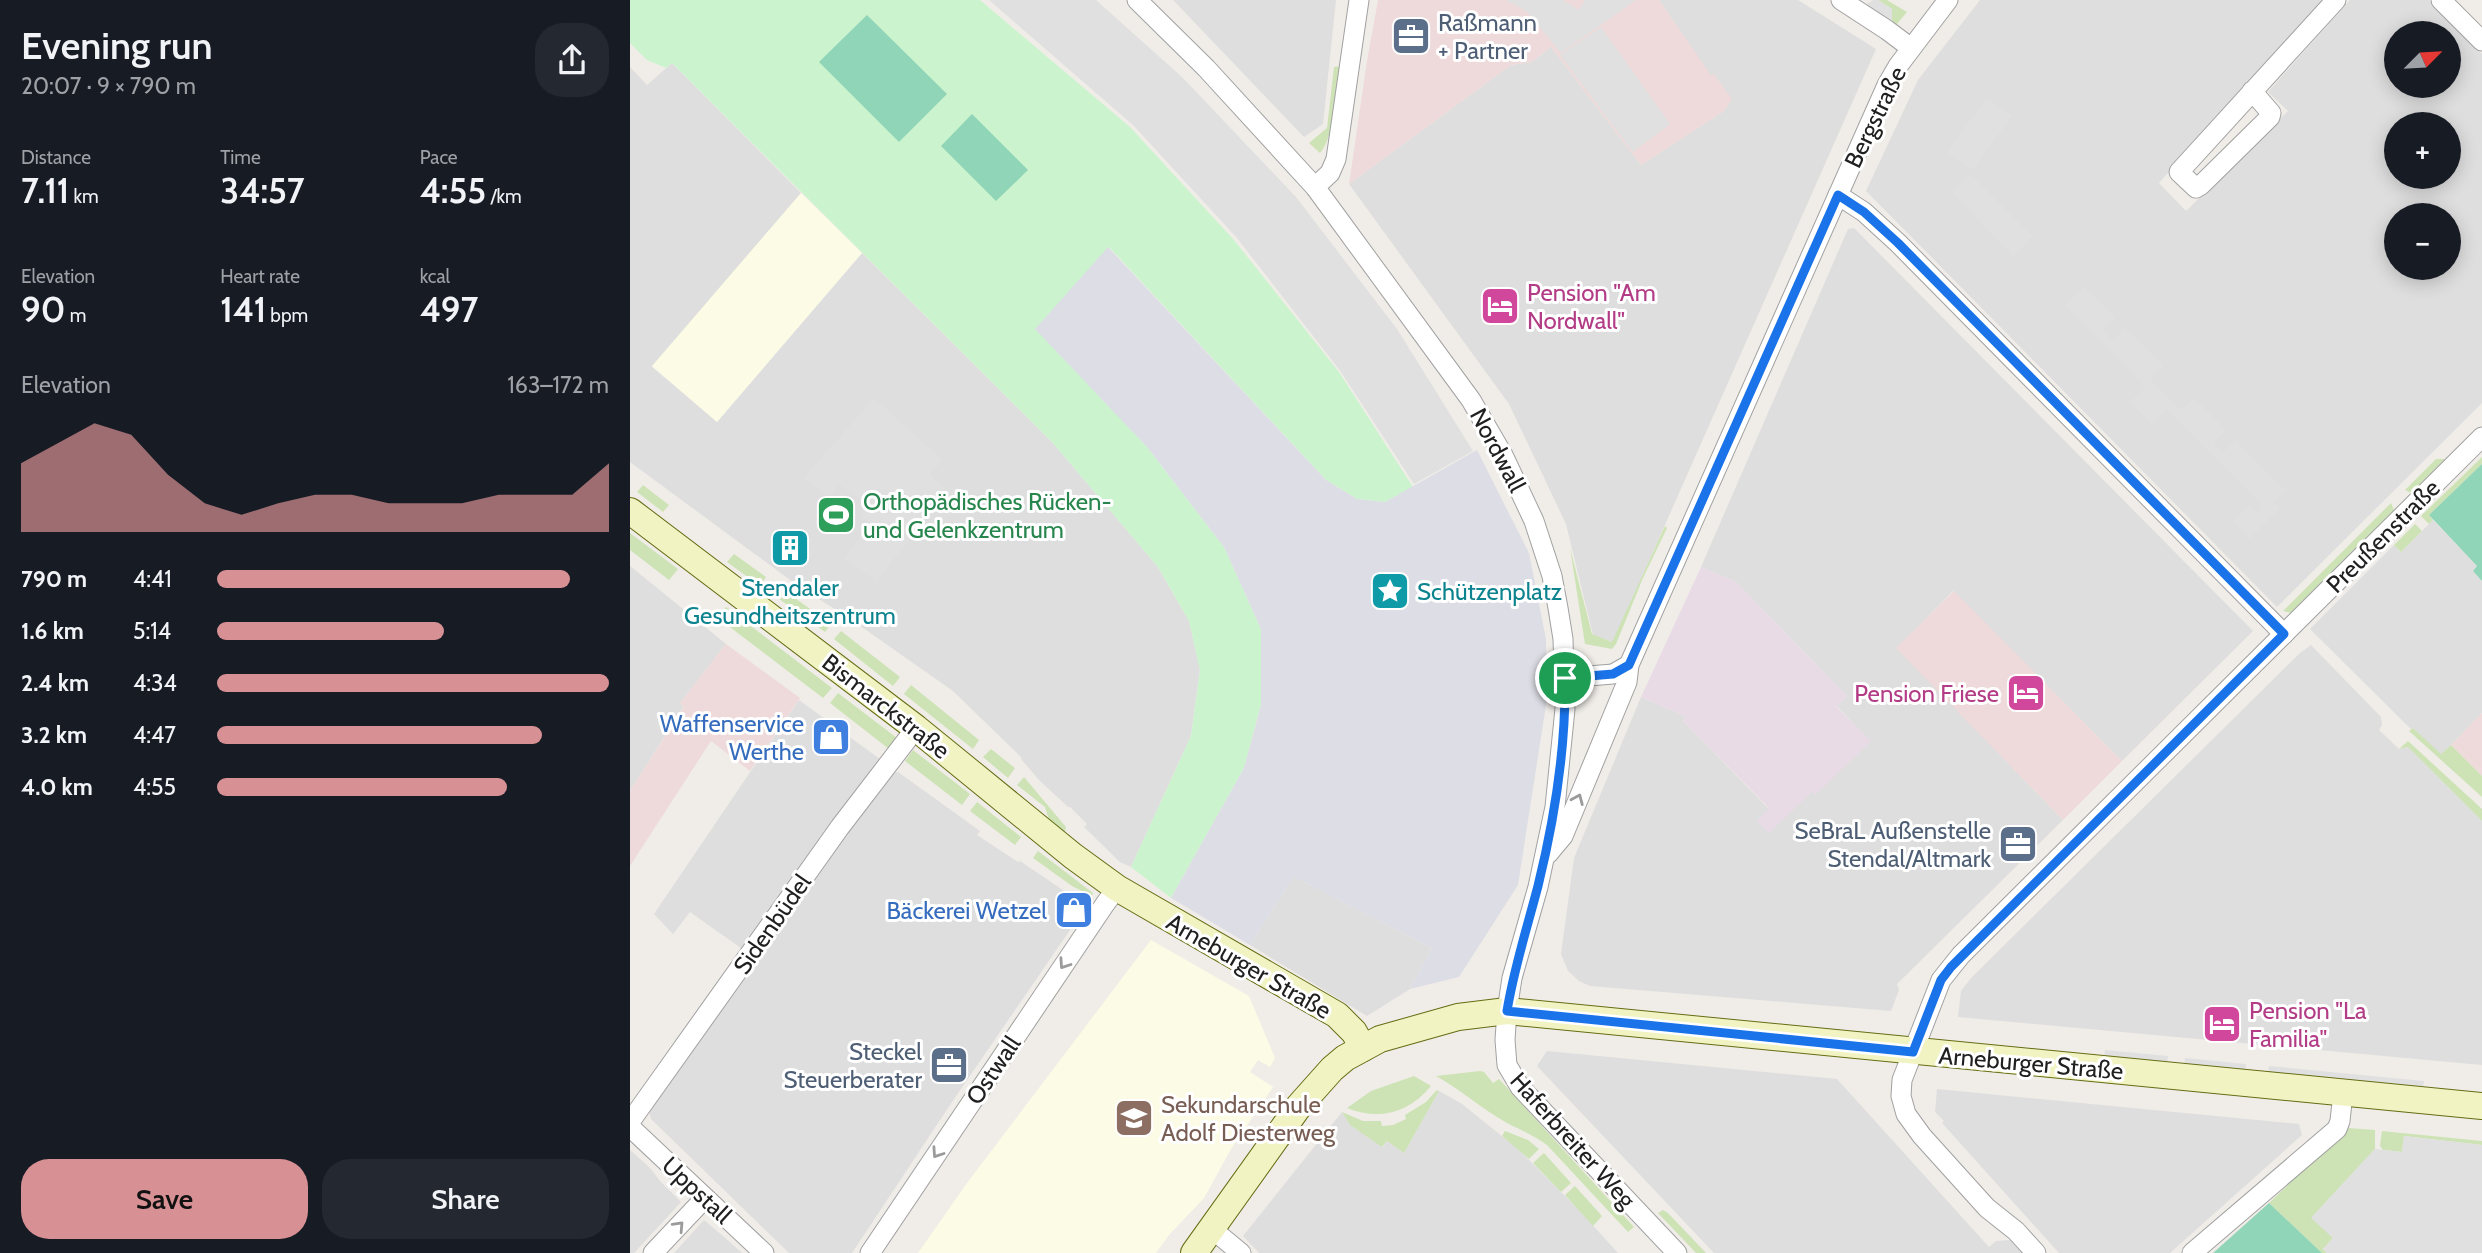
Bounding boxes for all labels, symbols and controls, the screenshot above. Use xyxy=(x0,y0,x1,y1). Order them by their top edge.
place label: Raßmann + Partner xyxy=(1438,8,1537,65)
office icon: Raßmann + Partner xyxy=(1390,15,1432,57)
north arrow xyxy=(2384,21,2460,98)
map controls xyxy=(2384,21,2461,280)
text: Evening run xyxy=(21,22,213,69)
button: share xyxy=(535,23,609,97)
street label: Bergstraße xyxy=(1838,62,1912,172)
text: 20:07 · 9 × 790 m xyxy=(21,72,196,100)
button: + xyxy=(2384,112,2461,189)
text: Distance xyxy=(21,146,91,169)
text: Time xyxy=(220,146,261,169)
text: Pace xyxy=(420,146,458,169)
text: 7.11 xyxy=(21,169,69,212)
text: 34:57 xyxy=(220,169,305,212)
text: 4:55 xyxy=(420,169,486,212)
text: km xyxy=(69,185,99,208)
text: /km xyxy=(486,185,522,208)
button: − xyxy=(2384,203,2461,280)
text: Elevation xyxy=(21,265,95,288)
text: Heart rate xyxy=(220,265,300,288)
text: kcal xyxy=(420,265,450,288)
place label: Pension "Am Nordwall" xyxy=(1527,278,1656,335)
hotel icon: Pension "Am Nordwall" xyxy=(1479,285,1521,327)
text: 90 xyxy=(21,288,65,331)
text: 141 xyxy=(220,288,266,331)
text: 497 xyxy=(420,288,478,331)
text: m xyxy=(65,304,86,327)
text: bpm xyxy=(266,304,308,327)
text: Elevation xyxy=(21,371,111,399)
text: 163–172 m xyxy=(507,371,609,399)
street label: Nordwall xyxy=(1464,403,1532,497)
street label: Preußenstraße xyxy=(2320,473,2446,599)
place label: Orthopädisches Rücken- und Gelenkzentrum xyxy=(863,487,1112,544)
sports icon: Orthopädisches Rücken- und Gelenkzentrum xyxy=(815,494,857,536)
building icon: Stendaler Gesundheitszentrum xyxy=(769,527,811,569)
text: 790 m xyxy=(21,565,87,593)
text: 4:41 xyxy=(133,565,172,593)
place icon: Schützenplatz xyxy=(1369,570,1411,612)
place label: Stendaler Gesundheitszentrum xyxy=(684,573,896,630)
place label: Schützenplatz xyxy=(1417,577,1562,606)
text: 1.6 km xyxy=(21,617,84,645)
text: 5:14 xyxy=(133,617,171,645)
street label: Bismarckstraße xyxy=(817,647,955,765)
pin xyxy=(1535,648,1595,708)
icon: arrive xyxy=(1546,659,1584,697)
text: 2.4 km xyxy=(21,669,89,697)
text: 4:34 xyxy=(133,669,177,697)
hotel icon: Pension Friese xyxy=(2005,672,2047,714)
place label: Pension Friese xyxy=(1854,679,1999,708)
place label: Waffenservice Werthe xyxy=(660,709,804,766)
shop icon: Waffenservice Werthe xyxy=(810,716,852,758)
text: 3.2 km xyxy=(21,721,87,749)
text: 4:47 xyxy=(133,721,176,749)
text: 4.0 km xyxy=(21,773,93,801)
text: 4:55 xyxy=(133,773,176,801)
one-way arrow xyxy=(1570,793,1584,806)
place label: SeBraL Außenstelle Stendal/Altmark xyxy=(1795,816,1991,873)
office icon: SeBraL Außenstelle Stendal/Altmark xyxy=(1997,823,2039,865)
street label: Sidenbüdel xyxy=(727,868,817,979)
shop icon: Bäckerei Wetzel xyxy=(1053,889,1095,931)
place label: Bäckerei Wetzel xyxy=(887,896,1047,925)
street label: Arneburger Straße xyxy=(1161,907,1337,1025)
one-way arrow xyxy=(1060,956,1072,969)
place label: Pension "La Familia" xyxy=(2249,996,2367,1053)
hotel icon: Pension "La Familia" xyxy=(2201,1003,2243,1045)
street label: Ostwall xyxy=(960,1030,1027,1110)
place label: Steckel Steuerberater xyxy=(783,1037,922,1094)
street label: Arneburger Straße xyxy=(1937,1040,2125,1086)
office icon: Steckel Steuerberater xyxy=(928,1044,970,1086)
street label: Haferbreiter Weg xyxy=(1504,1066,1642,1215)
place label: Sekundarschule Adolf Diesterweg xyxy=(1161,1090,1336,1147)
school or university icon: Sekundarschule Adolf Diesterweg xyxy=(1113,1097,1155,1139)
one-way arrow xyxy=(933,1145,945,1158)
street label: Uppstall xyxy=(656,1151,738,1230)
button: Save xyxy=(21,1159,308,1239)
button: Share xyxy=(322,1159,609,1239)
one-way arrow xyxy=(671,1221,684,1234)

